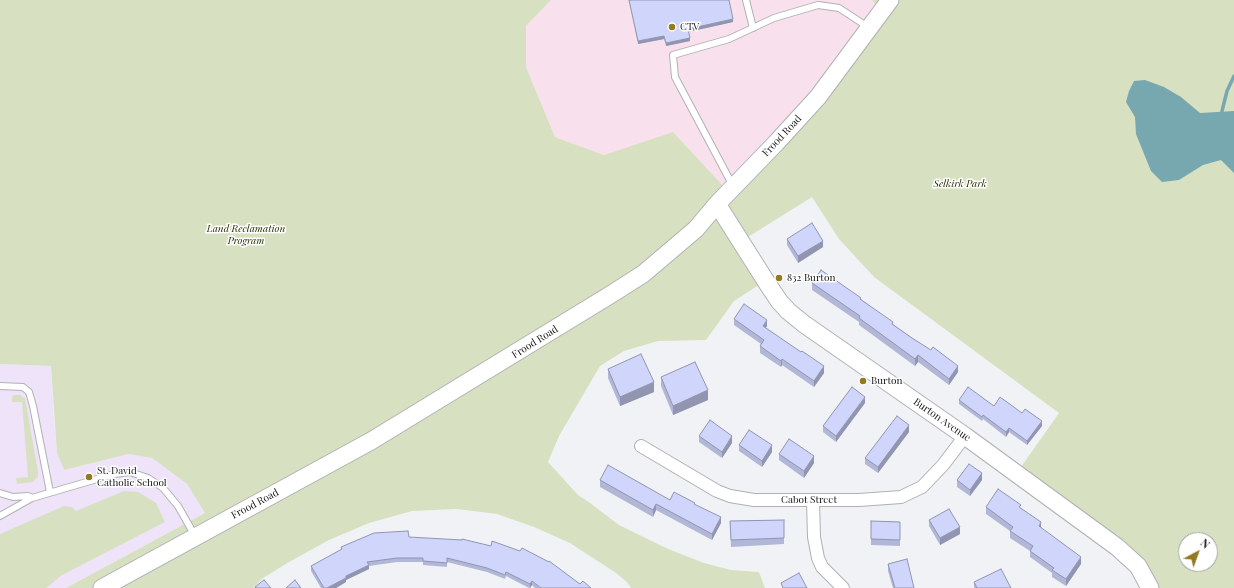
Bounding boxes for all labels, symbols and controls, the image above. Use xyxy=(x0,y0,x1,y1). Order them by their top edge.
place label: CTV xyxy=(680,21,699,33)
marker: CTV xyxy=(667,22,677,32)
street label: Frood Road xyxy=(760,113,804,159)
park label: Selkirk Park xyxy=(933,178,987,190)
park label: Land Reclamation Program xyxy=(207,223,285,246)
place label: 832 Burton xyxy=(787,272,835,284)
marker: 832 Burton xyxy=(774,273,784,283)
street label: Frood Road xyxy=(510,323,560,361)
place label: Burton xyxy=(871,375,902,387)
marker: Burton xyxy=(858,376,868,386)
street label: Burton Avenue xyxy=(911,396,973,444)
place label: St. David Catholic School xyxy=(97,465,167,488)
marker: St. David Catholic School xyxy=(84,472,94,482)
street label: Frood Road xyxy=(229,487,281,521)
street label: Cabot Street xyxy=(781,494,837,506)
north arrow xyxy=(1178,532,1218,572)
text: N xyxy=(1198,535,1213,552)

